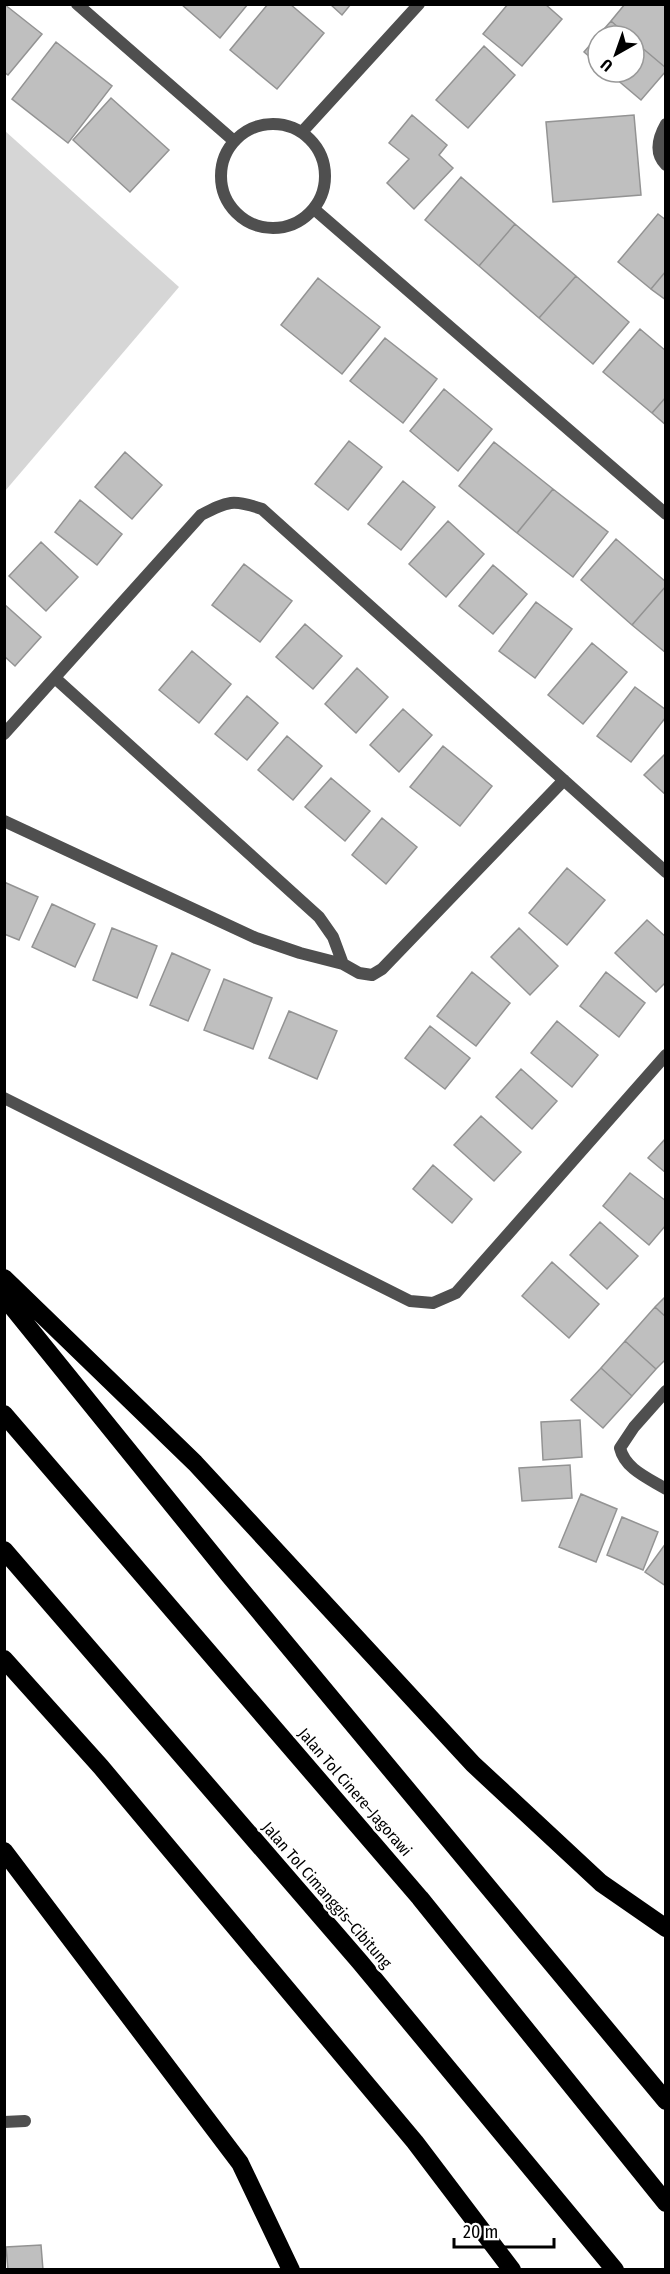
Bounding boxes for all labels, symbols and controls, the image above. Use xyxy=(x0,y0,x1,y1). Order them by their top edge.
north arrow xyxy=(586,24,646,84)
text: U xyxy=(597,55,616,75)
street label: Jalan Tol Cinere–Jagorawi xyxy=(294,1724,416,1860)
street label: Jalan Tol Cimanggis–Cibitung xyxy=(258,1818,396,1972)
scale bar xyxy=(454,2211,554,2249)
text: 20 m xyxy=(463,2221,498,2243)

